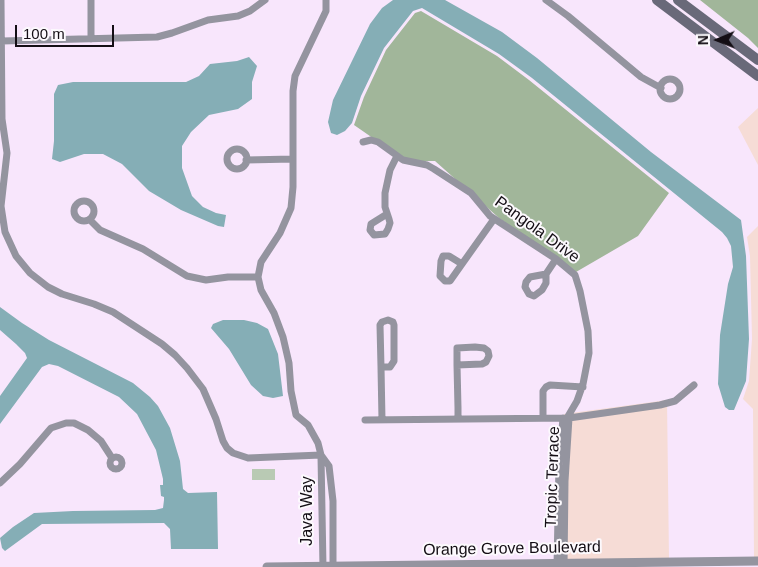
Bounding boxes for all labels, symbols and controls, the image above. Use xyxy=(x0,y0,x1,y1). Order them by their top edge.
scale bar xyxy=(18,15,116,47)
north arrow xyxy=(693,15,743,65)
text: 100 m xyxy=(23,25,65,42)
text: N xyxy=(695,35,711,45)
street label: Pangola Drive xyxy=(491,193,583,267)
street label: Tropic Terrace xyxy=(542,426,564,528)
street label: Java Way xyxy=(298,476,318,546)
street label: Orange Grove Boulevard xyxy=(423,538,601,560)

